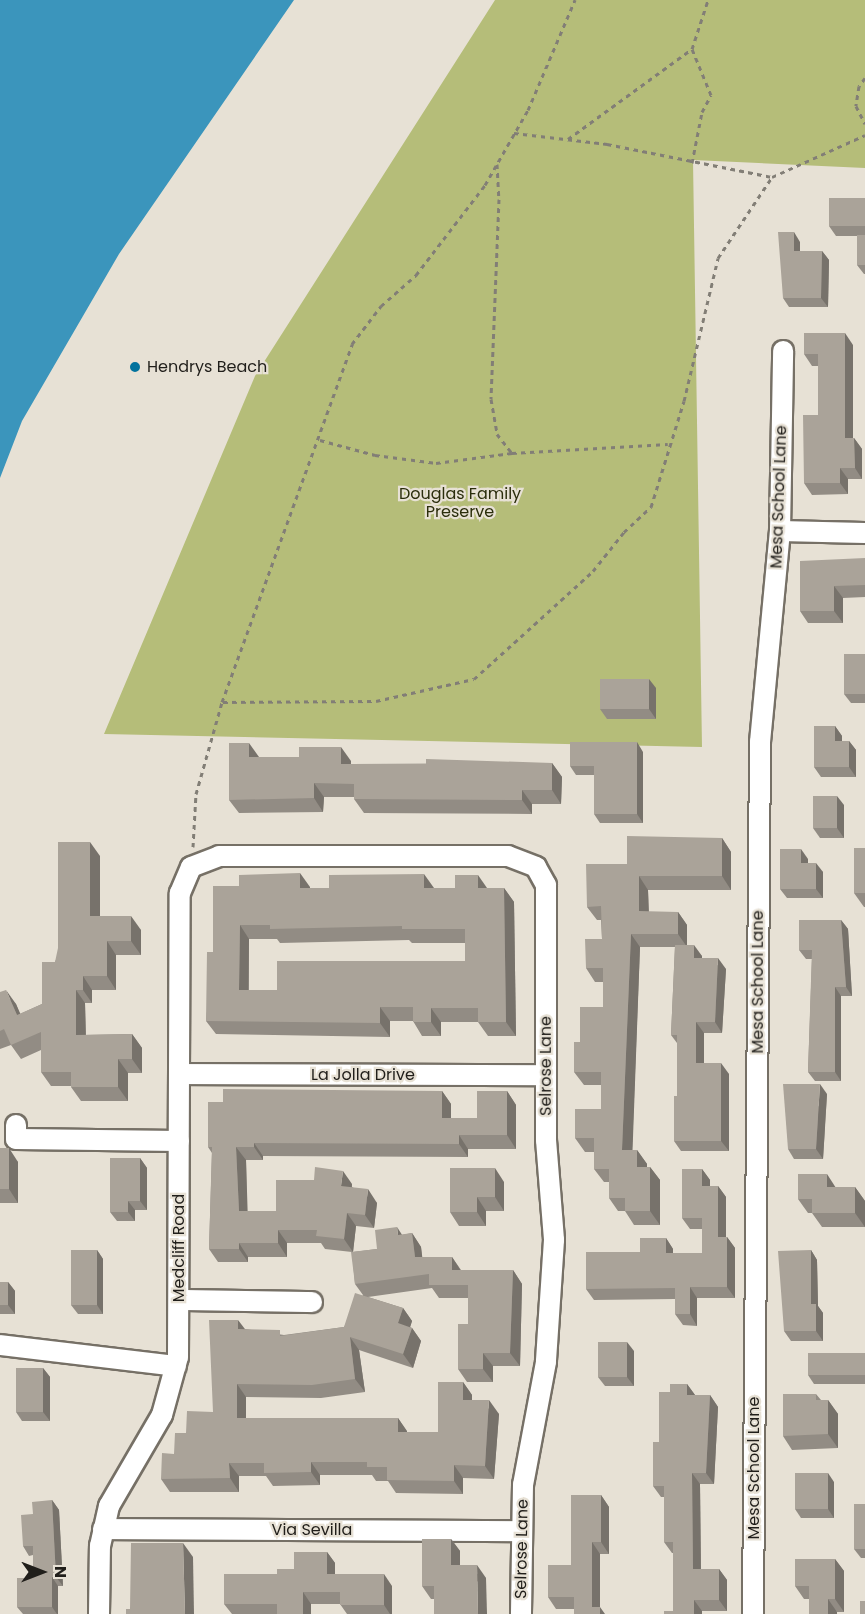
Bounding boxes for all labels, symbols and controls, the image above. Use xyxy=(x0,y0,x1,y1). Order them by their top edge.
place label: Hendrys Beach xyxy=(147,357,267,377)
marker: Hendrys Beach xyxy=(128,360,142,374)
street label: Mesa School Lane xyxy=(767,425,791,569)
park label: Douglas Family Preserve xyxy=(399,484,521,522)
street label: Mesa School Lane xyxy=(748,910,768,1054)
street label: Selrose Lane xyxy=(536,1016,556,1116)
street label: La Jolla Drive xyxy=(311,1065,415,1085)
street label: Medcliff Road xyxy=(169,1194,189,1302)
street label: Mesa School Lane xyxy=(744,1396,764,1540)
street label: Selrose Lane xyxy=(512,1499,532,1599)
street label: Via Sevilla xyxy=(272,1520,352,1540)
north arrow xyxy=(12,1542,72,1602)
text: N xyxy=(49,1566,72,1578)

